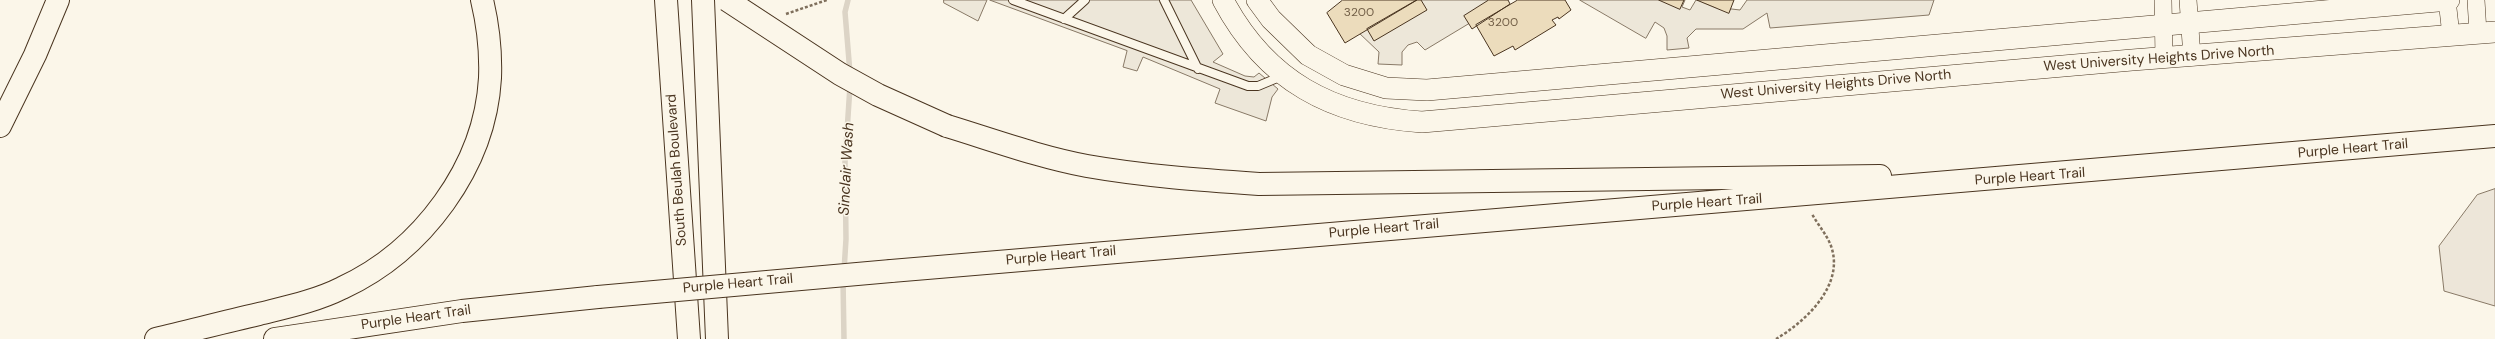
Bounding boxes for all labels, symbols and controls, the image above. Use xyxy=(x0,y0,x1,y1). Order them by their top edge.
house number: 3200 xyxy=(1344,6,1374,20)
house number: 3200 xyxy=(1488,16,1518,30)
street label: West University Heights Drive North xyxy=(2043,43,2275,75)
street label: West University Heights Drive North xyxy=(1720,67,1952,103)
street label: South Beulah Boulevard xyxy=(663,93,691,247)
water label: Sinclair Wash xyxy=(836,122,858,216)
street label: Purple Heart Trail xyxy=(2297,136,2409,162)
street label: Purple Heart Trail xyxy=(1974,165,2086,189)
street label: Purple Heart Trail xyxy=(1651,191,1763,215)
street label: Purple Heart Trail xyxy=(1328,216,1440,242)
street label: Purple Heart Trail xyxy=(1005,243,1117,269)
street label: Purple Heart Trail xyxy=(682,271,794,297)
street label: Purple Heart Trail xyxy=(360,302,472,334)

